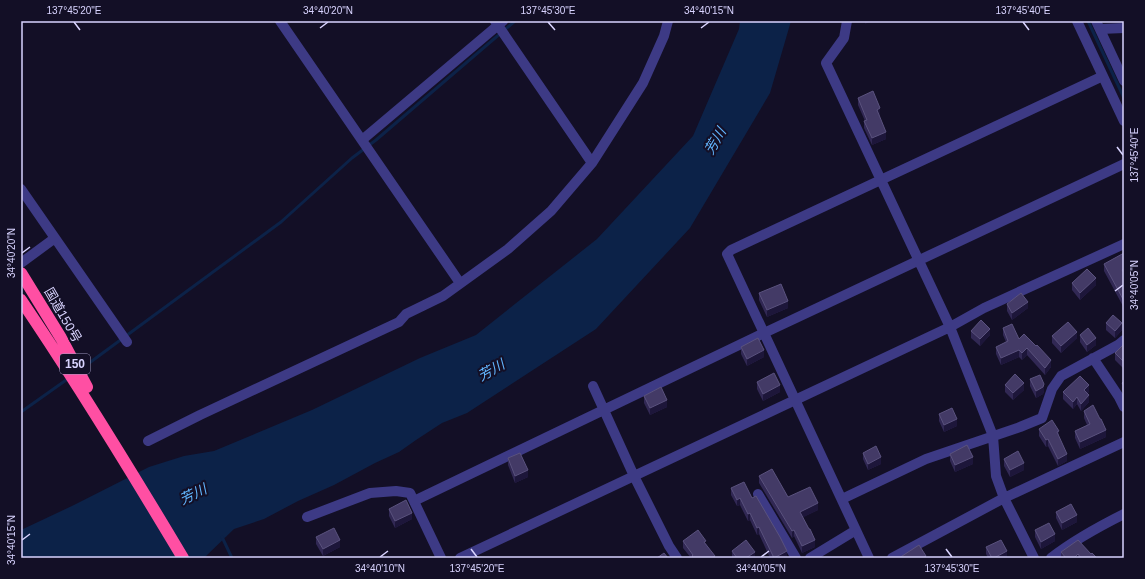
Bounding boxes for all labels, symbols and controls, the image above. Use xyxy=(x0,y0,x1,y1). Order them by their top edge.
text: 137°45'20"E xyxy=(46,5,102,16)
text: 34°40'20"N xyxy=(303,5,353,16)
text: 137°45'30"E xyxy=(520,5,576,16)
text: 34°40'15"N xyxy=(684,5,734,16)
text: 137°45'40"E xyxy=(995,5,1051,16)
water label: 芳川 xyxy=(701,123,730,157)
text: 137°45'40"E xyxy=(1129,127,1140,183)
text: 34°40'20"N xyxy=(6,228,17,278)
text: 34°40'05"N xyxy=(1129,260,1140,310)
street label: 国道150号 xyxy=(41,285,85,345)
road number: 150 xyxy=(60,354,90,374)
water label: 芳川 xyxy=(475,355,509,384)
water label: 芳川 xyxy=(177,480,211,507)
text: 34°40'15"N xyxy=(6,515,17,565)
text: 34°40'10"N xyxy=(355,563,405,574)
text: 137°45'20"E xyxy=(449,563,505,574)
text: 34°40'05"N xyxy=(736,563,786,574)
text: 137°45'30"E xyxy=(924,563,980,574)

